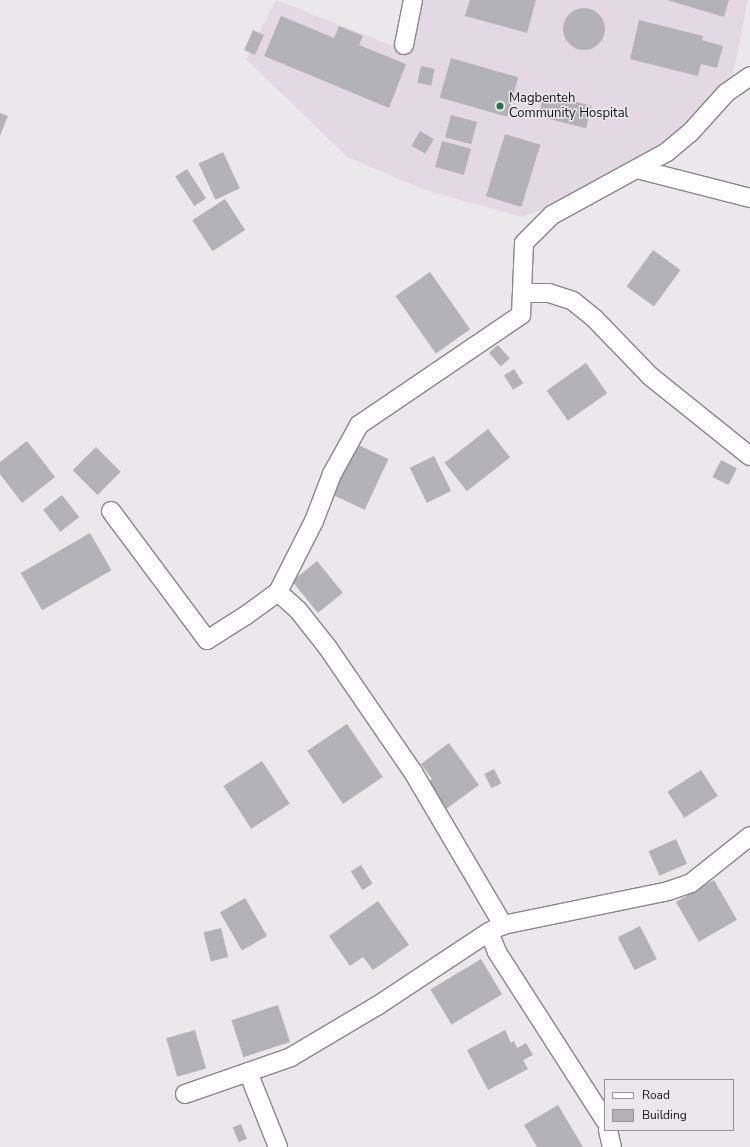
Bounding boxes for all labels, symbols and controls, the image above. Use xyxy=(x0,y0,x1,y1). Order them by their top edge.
place label: Magbenteh Community Hospital xyxy=(509,91,628,122)
marker: Magbenteh Community Hospital xyxy=(494,100,506,112)
legend xyxy=(604,1079,734,1131)
text: Road xyxy=(642,1087,670,1103)
text: Building xyxy=(642,1107,687,1123)

